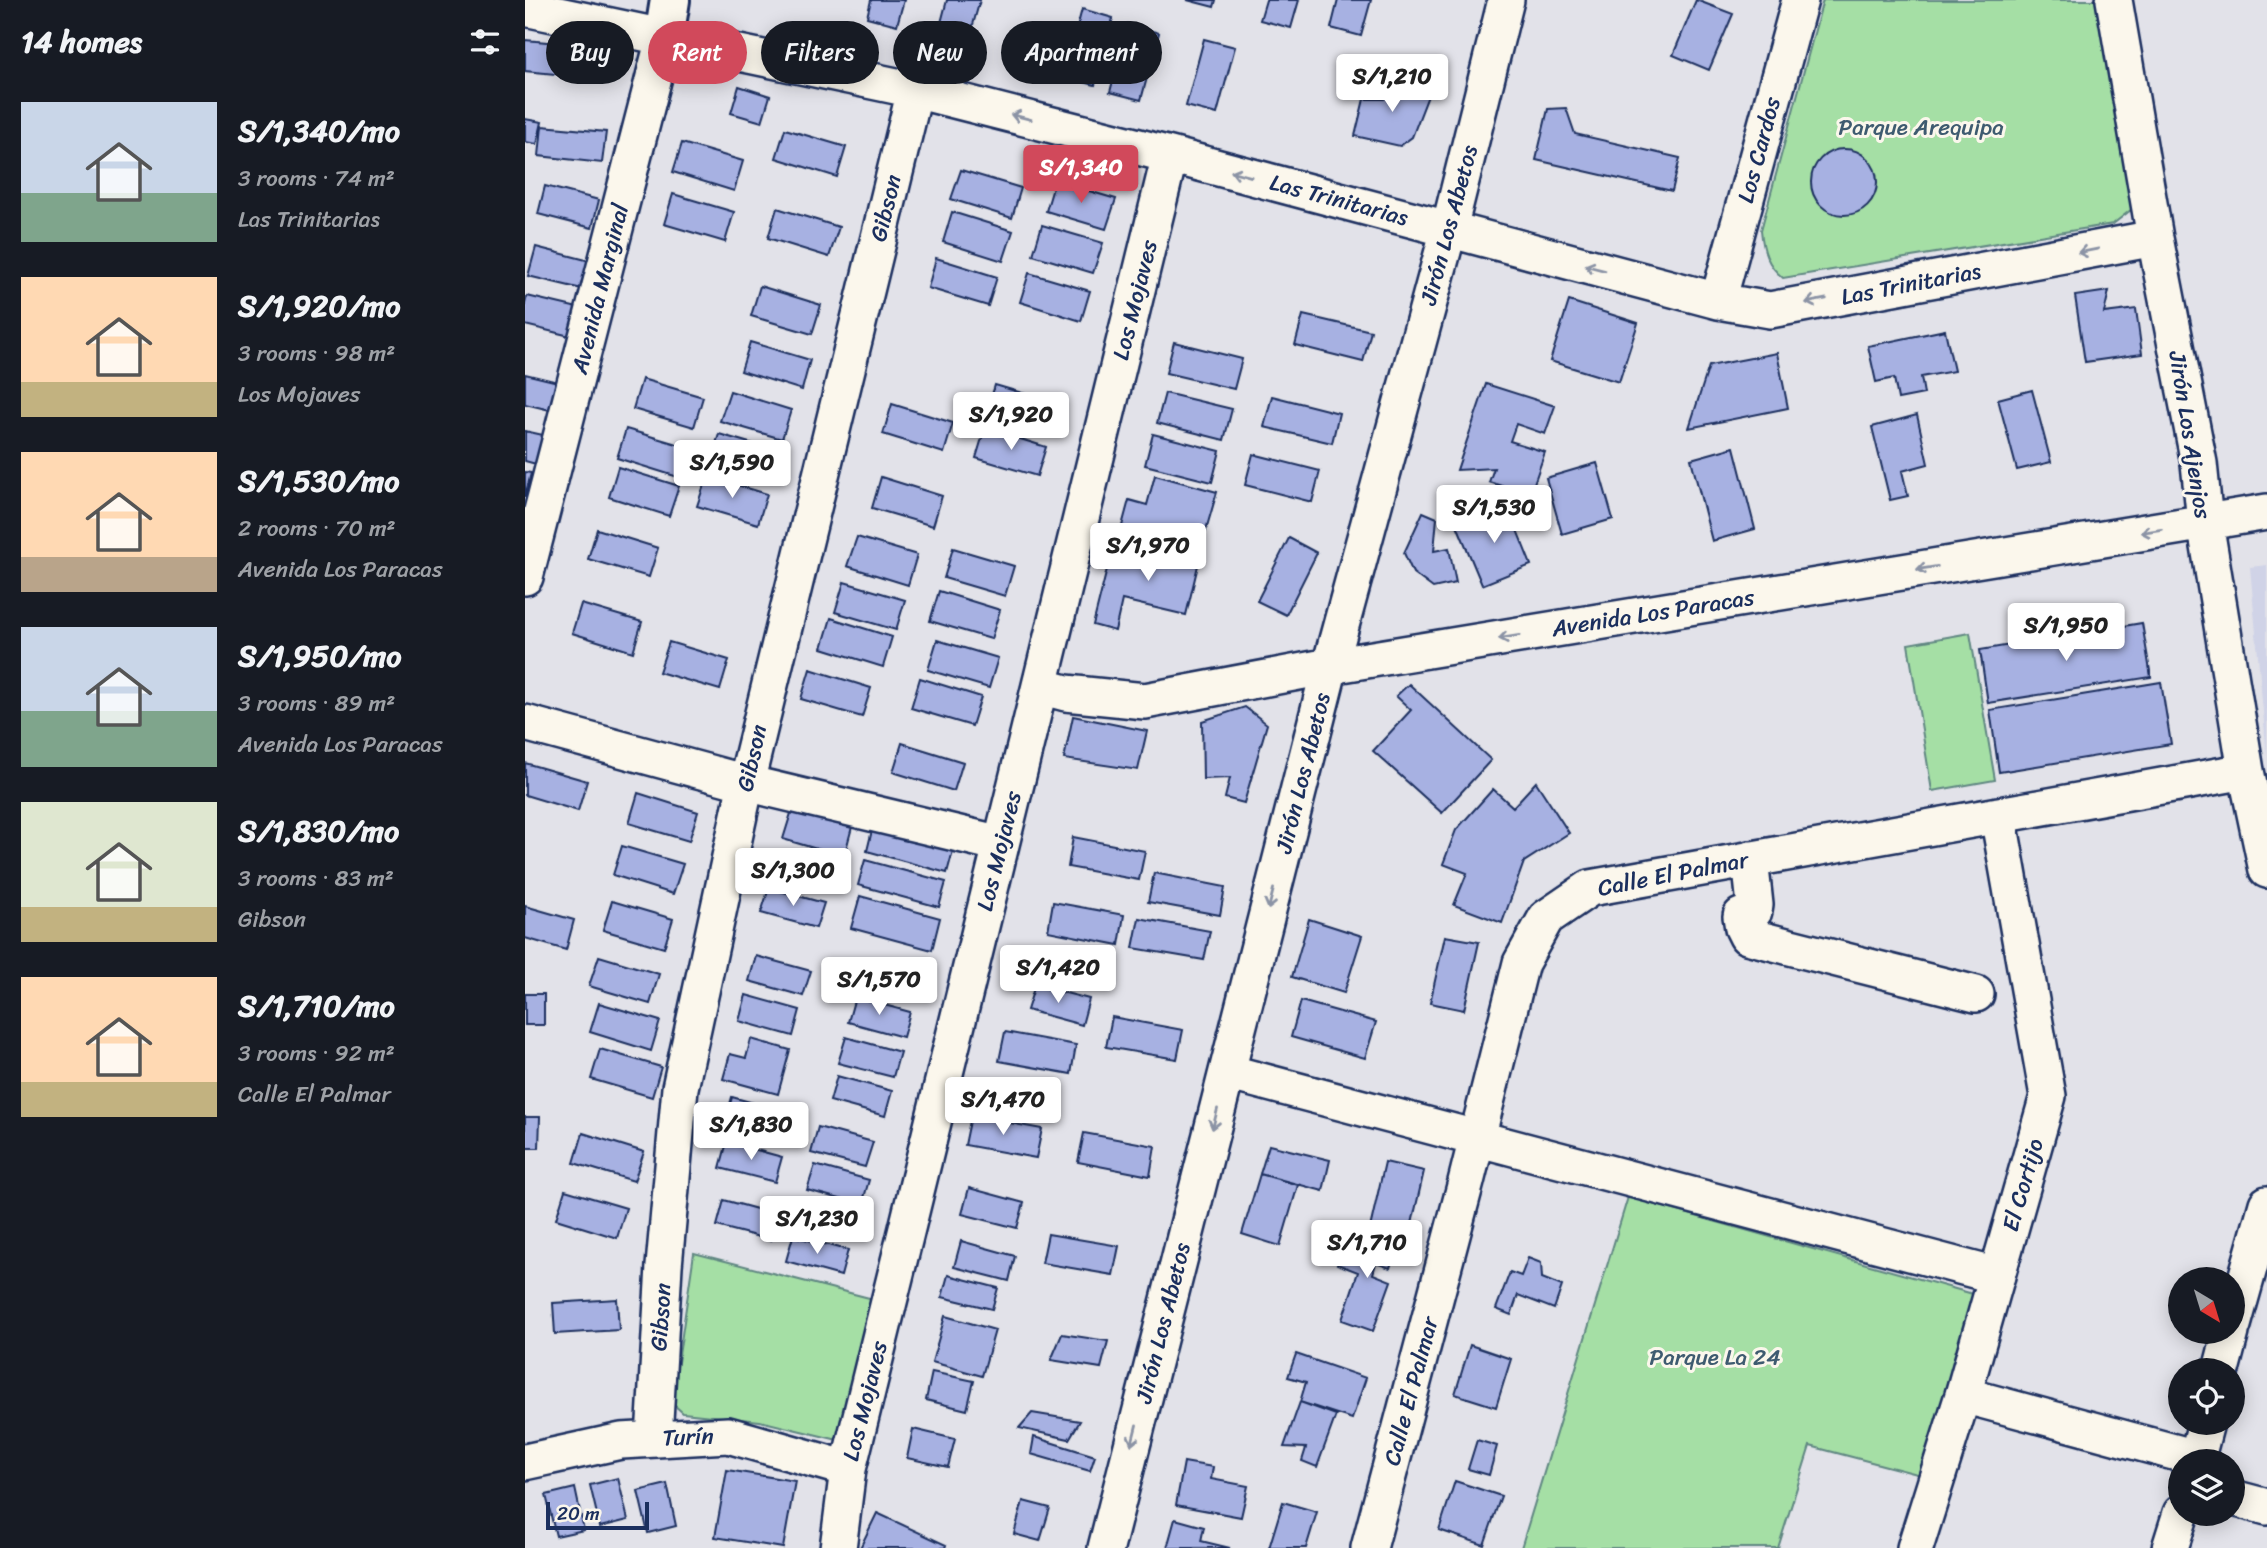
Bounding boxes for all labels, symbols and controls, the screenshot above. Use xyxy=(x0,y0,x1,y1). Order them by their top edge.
text: 14 homes xyxy=(21,15,142,69)
chip: Buy xyxy=(546,21,634,84)
chip: Rent xyxy=(648,21,747,84)
chip: Filters xyxy=(761,21,879,84)
chip: New xyxy=(893,21,987,84)
chip: Apartment xyxy=(1001,21,1162,84)
icon: filters xyxy=(466,23,504,61)
pin: S/1,210 xyxy=(1327,54,1457,114)
text: S/1,210 xyxy=(1352,56,1432,97)
street label: Los Cardos xyxy=(1725,92,1793,208)
text: S/1,340/mo xyxy=(238,104,400,158)
park label: Parque Arequipa xyxy=(1838,107,2004,148)
one-way arrow xyxy=(1010,110,1033,123)
icon: home xyxy=(77,130,161,214)
street label: Jirón Los Abetos xyxy=(1408,140,1490,311)
pin: S/1,340 xyxy=(1016,146,1146,205)
text: S/1,340 xyxy=(1039,147,1123,188)
text: 3 rooms · 74 m² xyxy=(238,158,395,199)
street label: Las Trinitarias xyxy=(1265,162,1413,238)
one-way arrow xyxy=(1230,167,1253,180)
street label: Gibson xyxy=(858,170,914,246)
text: Las Trinitarias xyxy=(238,199,380,240)
street label: Avenida Marginal xyxy=(559,199,641,379)
street label: Los Mojaves xyxy=(1100,235,1170,364)
one-way arrow xyxy=(2077,245,2100,258)
street label: Las Trinitarias xyxy=(1837,250,1985,318)
one-way arrow xyxy=(1584,261,1607,274)
text: S/1,920/mo xyxy=(238,279,401,333)
one-way arrow xyxy=(1805,295,1828,309)
icon: home xyxy=(77,305,161,389)
text: 3 rooms · 98 m² xyxy=(238,333,395,374)
street label: Jirón Los Ajenjos xyxy=(2156,347,2224,522)
text: Los Mojaves xyxy=(238,374,360,415)
pin: S/1,920 xyxy=(946,392,1076,452)
text: S/1,920 xyxy=(969,394,1053,435)
pin: S/1,590 xyxy=(667,440,797,500)
text: S/1,590 xyxy=(690,442,774,483)
text: S/1,530/mo xyxy=(238,454,400,508)
icon: home xyxy=(77,480,161,564)
pin: S/1,530 xyxy=(1429,486,1559,545)
text: S/1,530 xyxy=(1452,487,1536,528)
text: 2 rooms · 70 m² xyxy=(238,508,396,549)
pin: S/1,970 xyxy=(1083,524,1213,583)
text: S/1,970 xyxy=(1106,525,1190,566)
one-way arrow xyxy=(2140,525,2163,538)
text: Avenida Los Paracas xyxy=(238,549,443,590)
one-way arrow xyxy=(1916,562,1939,575)
street label: Avenida Los Paracas xyxy=(1548,577,1758,649)
pin: S/1,950 xyxy=(2001,604,2131,663)
text: S/1,950 xyxy=(2024,605,2108,646)
text: S/1,950/mo xyxy=(238,629,402,683)
one-way arrow xyxy=(1498,631,1521,644)
icon: home xyxy=(77,655,161,739)
text: 3 rooms · 89 m² xyxy=(238,683,395,724)
street label: Jirón Los Abetos xyxy=(1263,688,1343,859)
street label: Gibson xyxy=(724,720,780,796)
text: Avenida Los Paracas xyxy=(238,724,443,765)
street label: Los Mojaves xyxy=(964,786,1034,915)
text: S/1,830/mo xyxy=(238,804,399,858)
icon: home xyxy=(77,830,161,914)
street label: Calle El Palmar xyxy=(1594,839,1753,909)
pin: S/1,300 xyxy=(728,848,858,908)
text: S/1,300 xyxy=(751,850,835,891)
text: 3 rooms · 83 m² xyxy=(238,858,394,899)
one-way arrow xyxy=(1264,887,1277,910)
text: Gibson xyxy=(238,899,306,940)
pin: S/1,420 xyxy=(993,946,1123,1005)
text: S/1,420 xyxy=(1016,947,1100,988)
pin: S/1,570 xyxy=(814,958,944,1017)
text: S/1,570 xyxy=(837,959,921,1000)
text: S/1,710/mo xyxy=(238,979,395,1033)
icon: home xyxy=(77,1005,161,1089)
text: 3 rooms · 92 m² xyxy=(238,1033,395,1074)
text: Calle El Palmar xyxy=(238,1074,391,1115)
pin: S/1,470 xyxy=(938,1078,1068,1137)
text: S/1,470 xyxy=(961,1079,1045,1120)
pin: S/1,830 xyxy=(686,1102,816,1162)
text: S/1,830 xyxy=(710,1104,792,1145)
one-way arrow xyxy=(1208,1107,1221,1130)
street label: El Cortijo xyxy=(1990,1134,2056,1236)
pin: S/1,230 xyxy=(752,1196,882,1256)
text: S/1,230 xyxy=(776,1198,858,1239)
pin: S/1,710 xyxy=(1302,1220,1432,1280)
text: S/1,710 xyxy=(1327,1222,1407,1263)
street label: Jirón Los Abetos xyxy=(1123,1238,1203,1409)
north arrow xyxy=(2168,1267,2245,1344)
map controls xyxy=(2168,1267,2245,1526)
street label: Gibson xyxy=(638,1281,684,1352)
street label: Calle El Palmar xyxy=(1371,1310,1451,1470)
street label: Los Mojaves xyxy=(830,1336,900,1465)
park label: Parque La 24 xyxy=(1649,1337,1781,1378)
button: locate xyxy=(2168,1358,2245,1435)
street label: Turín xyxy=(662,1416,714,1458)
one-way arrow xyxy=(1127,1423,1140,1446)
button: layers xyxy=(2168,1449,2245,1526)
text: 20 m xyxy=(557,1497,600,1530)
scale bar xyxy=(546,1499,649,1531)

